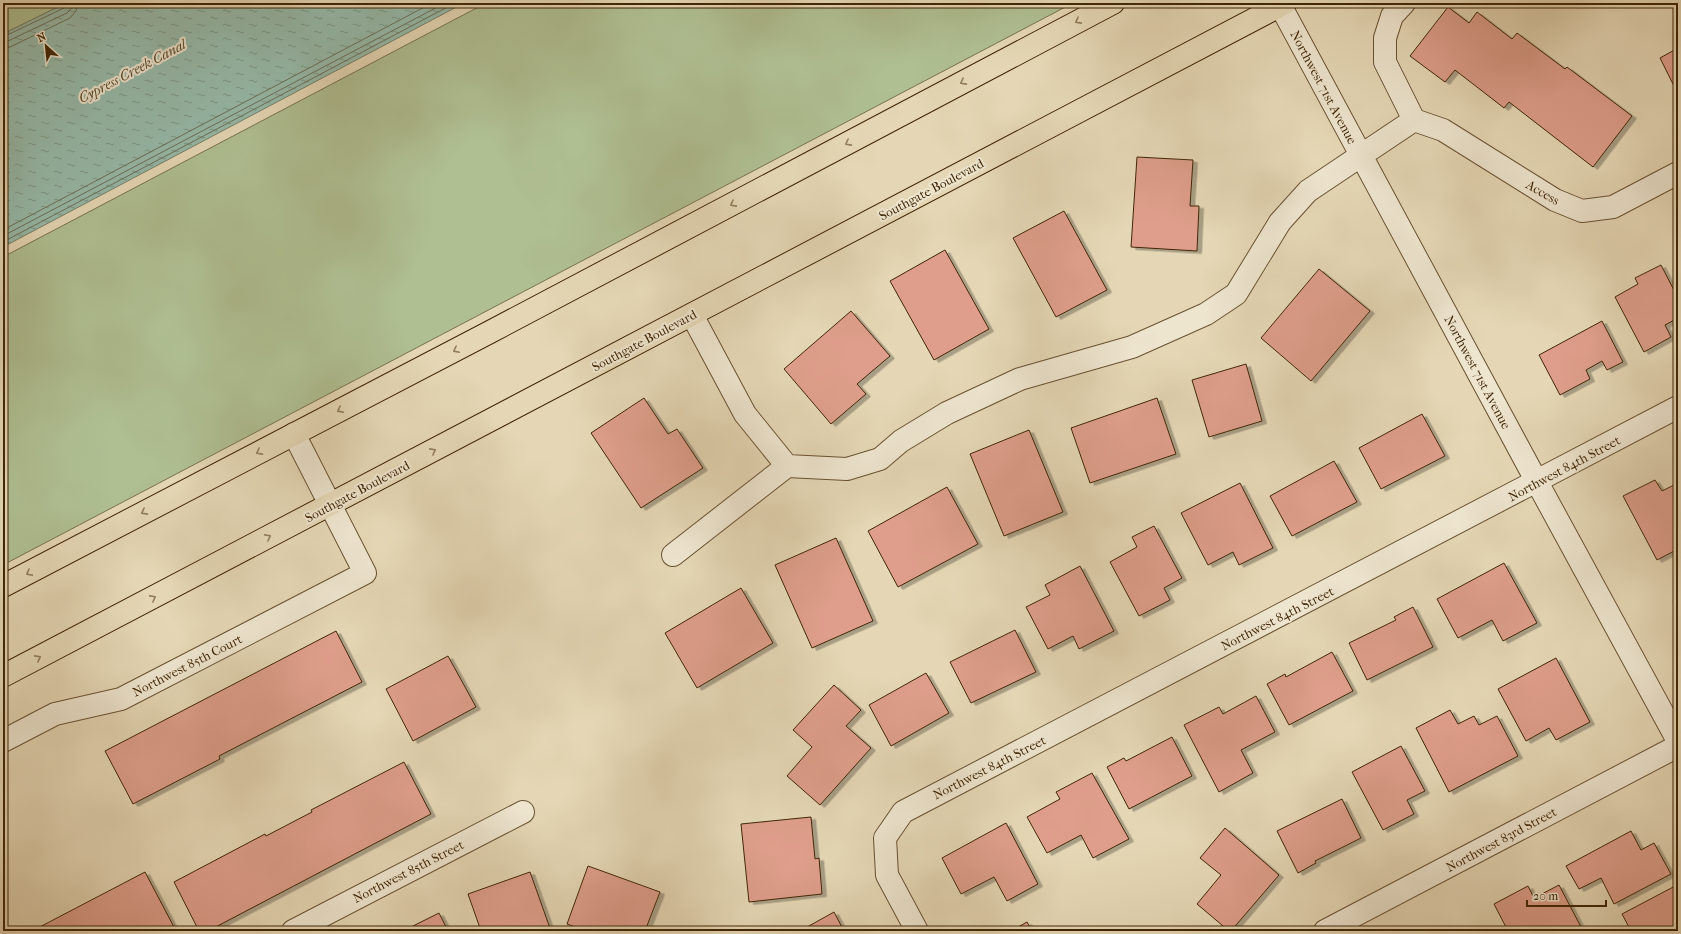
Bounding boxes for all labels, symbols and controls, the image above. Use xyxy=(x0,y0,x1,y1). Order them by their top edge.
one-way arrow xyxy=(1075,17,1082,24)
north arrow xyxy=(26,26,66,66)
street label: Northwest 71st Avenue xyxy=(1287,28,1360,147)
text: N xyxy=(35,30,49,45)
water label: Cypress Creek Canal xyxy=(76,35,190,107)
one-way arrow xyxy=(960,77,967,85)
one-way arrow xyxy=(845,138,853,146)
street label: Southgate Boulevard xyxy=(876,155,987,223)
street label: Access xyxy=(1523,176,1562,208)
one-way arrow xyxy=(730,199,738,206)
street label: Southgate Boulevard xyxy=(589,306,700,374)
street label: Northwest 71st Avenue xyxy=(1441,313,1514,432)
one-way arrow xyxy=(453,345,460,353)
one-way arrow xyxy=(337,405,345,413)
street label: Northwest 84th Street xyxy=(1506,432,1623,504)
one-way arrow xyxy=(256,447,263,455)
one-way arrow xyxy=(428,448,436,456)
street label: Southgate Boulevard xyxy=(302,457,413,525)
one-way arrow xyxy=(141,508,148,515)
one-way arrow xyxy=(264,535,271,542)
one-way arrow xyxy=(26,568,33,575)
street label: Northwest 84th Street xyxy=(1218,583,1336,653)
one-way arrow xyxy=(149,595,156,603)
street label: Northwest 85th Court xyxy=(130,631,245,700)
one-way arrow xyxy=(33,655,41,663)
street label: Northwest 84th Street xyxy=(930,732,1048,802)
street label: Northwest 83rd Street xyxy=(1443,804,1559,875)
street label: Northwest 85th Street xyxy=(350,837,467,906)
scale bar xyxy=(1527,882,1606,908)
text: 20 m xyxy=(1533,889,1558,903)

